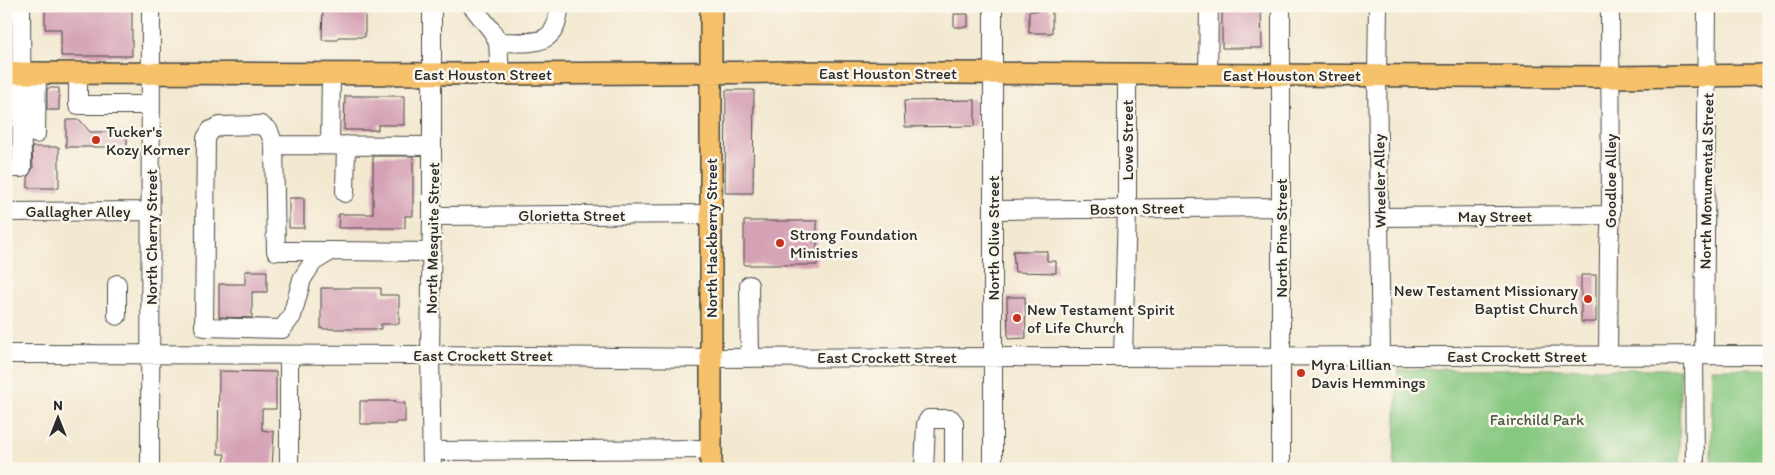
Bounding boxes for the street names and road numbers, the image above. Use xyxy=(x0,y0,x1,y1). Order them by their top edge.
street label: East Houston Street xyxy=(819,64,957,83)
street label: East Houston Street xyxy=(414,65,552,84)
street label: East Houston Street xyxy=(1223,66,1361,85)
street label: North Monumental Street xyxy=(1695,92,1718,270)
street label: Lowe Street xyxy=(1118,99,1137,181)
street label: Wheeler Alley xyxy=(1369,133,1390,228)
street label: Goodloe Alley xyxy=(1601,133,1620,228)
street label: North Hackberry Street xyxy=(702,158,721,318)
street label: North Mesquite Street xyxy=(422,162,443,314)
street label: North Cherry Street xyxy=(142,169,161,305)
street label: North Olive Street xyxy=(984,176,1003,300)
street label: North Pine Street xyxy=(1272,178,1291,298)
street label: Boston Street xyxy=(1089,198,1185,219)
street label: Gallagher Alley xyxy=(26,202,131,221)
street label: Glorietta Street xyxy=(518,206,626,225)
street label: May Street xyxy=(1458,207,1532,226)
street label: East Crockett Street xyxy=(413,346,553,365)
street label: East Crockett Street xyxy=(1447,347,1587,366)
street label: East Crockett Street xyxy=(817,348,957,367)

